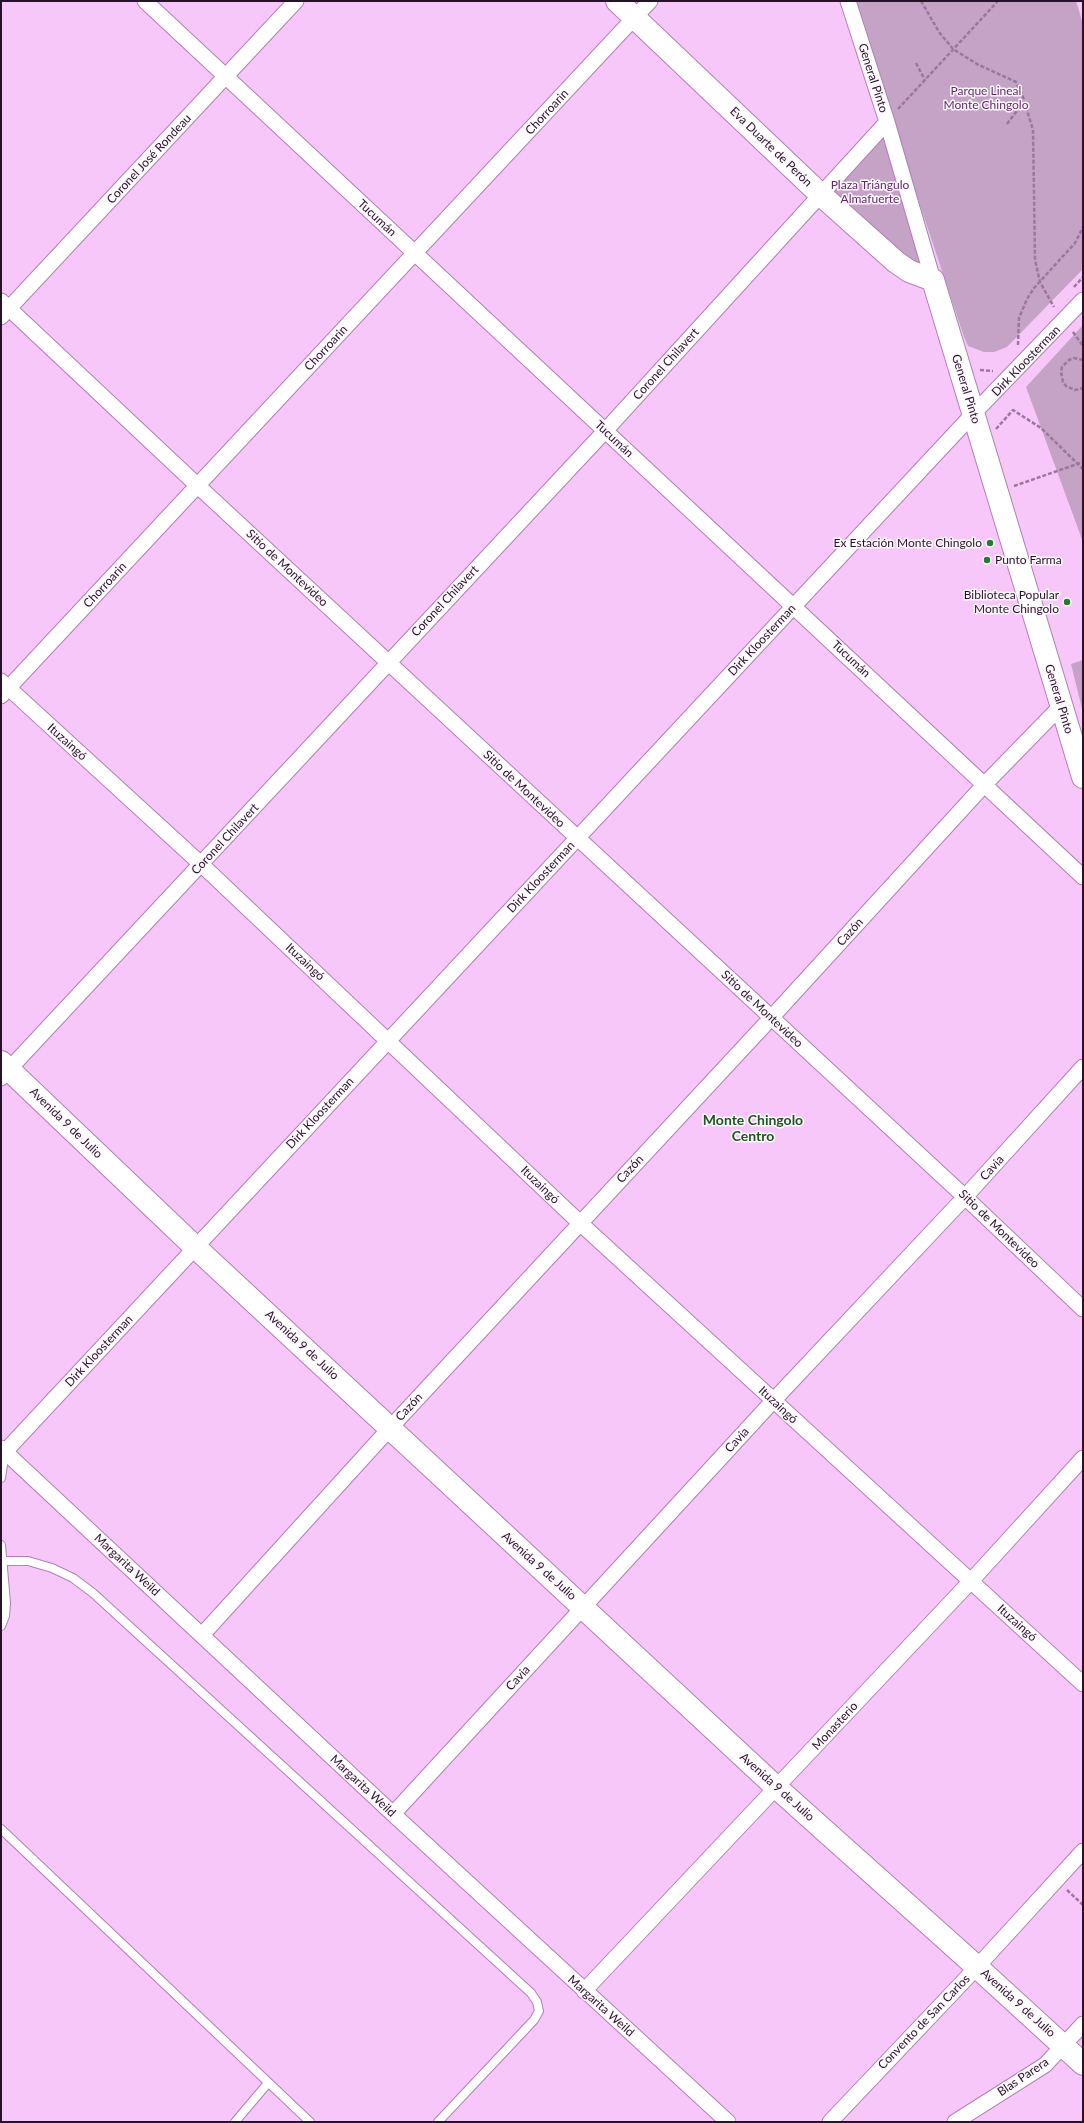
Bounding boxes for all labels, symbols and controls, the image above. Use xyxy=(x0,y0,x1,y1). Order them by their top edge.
street label: General Pinto xyxy=(855,42,891,114)
park label: Parque Lineal Monte Chingolo xyxy=(944,84,1028,112)
street label: Chorroarin xyxy=(522,86,572,138)
street label: Eva Duarte de Perón xyxy=(727,104,815,190)
street label: Coronel José Rondeau xyxy=(104,111,194,207)
park label: Plaza Triángulo Almafuerte xyxy=(831,178,909,206)
street label: Tucumán xyxy=(355,197,399,239)
street label: Chorroarin xyxy=(301,322,351,374)
street label: Dirk Kloosterman xyxy=(989,323,1063,399)
street label: Coronel Chilavert xyxy=(630,325,702,403)
street label: General Pinto xyxy=(949,352,983,426)
street label: Tucumán xyxy=(592,418,636,460)
street label: Sitio de Montevideo xyxy=(243,526,331,610)
place label: Ex Estación Monte Chingolo xyxy=(834,536,982,550)
marker: Ex Estación Monte Chingolo xyxy=(985,538,995,548)
place label: Punto Farma xyxy=(995,553,1062,567)
marker: Punto Farma xyxy=(982,555,992,565)
street label: Chorroarin xyxy=(80,559,130,611)
street label: Coronel Chilavert xyxy=(408,563,482,639)
place label: Biblioteca Popular Monte Chingolo xyxy=(964,588,1059,616)
marker: Biblioteca Popular Monte Chingolo xyxy=(1062,597,1072,607)
street label: Dirk Kloosterman xyxy=(725,601,799,679)
street label: Tucumán xyxy=(829,638,873,680)
street label: General Pinto xyxy=(1042,662,1076,736)
street label: Ituzaingó xyxy=(44,721,90,763)
street label: Sitio de Montevideo xyxy=(480,747,568,831)
street label: Coronel Chilavert xyxy=(188,801,262,877)
street label: Dirk Kloosterman xyxy=(504,838,578,916)
street label: Cazón xyxy=(834,915,866,949)
street label: Ituzaingó xyxy=(283,940,327,984)
street label: Sitio de Montevideo xyxy=(718,967,806,1051)
street label: Dirk Kloosterman xyxy=(283,1074,357,1152)
street label: Avenida 9 de Julio xyxy=(27,1085,105,1161)
district label: Monte Chingolo Centro xyxy=(703,1112,803,1144)
street label: Cazón xyxy=(614,1152,646,1186)
street label: Cavia xyxy=(977,1152,1007,1184)
street label: Ituzaingó xyxy=(518,1163,562,1207)
street label: Sitio de Montevideo xyxy=(956,1187,1042,1271)
street label: Avenida 9 de Julio xyxy=(262,1307,342,1383)
street label: Dirk Kloosterman xyxy=(62,1312,136,1390)
street label: Ituzaingó xyxy=(756,1383,800,1427)
street label: Cazón xyxy=(393,1390,425,1424)
street label: Cavia xyxy=(722,1425,752,1455)
street label: Avenida 9 de Julio xyxy=(499,1529,579,1603)
street label: Margarita Weild xyxy=(91,1531,163,1599)
street label: Ituzaingó xyxy=(994,1602,1040,1644)
street label: Cavia xyxy=(503,1663,533,1693)
street label: Monasterio xyxy=(809,1699,861,1753)
street label: Avenida 9 de Julio xyxy=(737,1750,817,1824)
street label: Margarita Weild xyxy=(327,1752,399,1820)
street label: Avenida 9 de Julio xyxy=(978,1966,1058,2040)
street label: Margarita Weild xyxy=(565,1972,637,2040)
street label: Convento de San Carlos xyxy=(875,1972,973,2072)
street label: Blas Parera xyxy=(995,2055,1051,2099)

